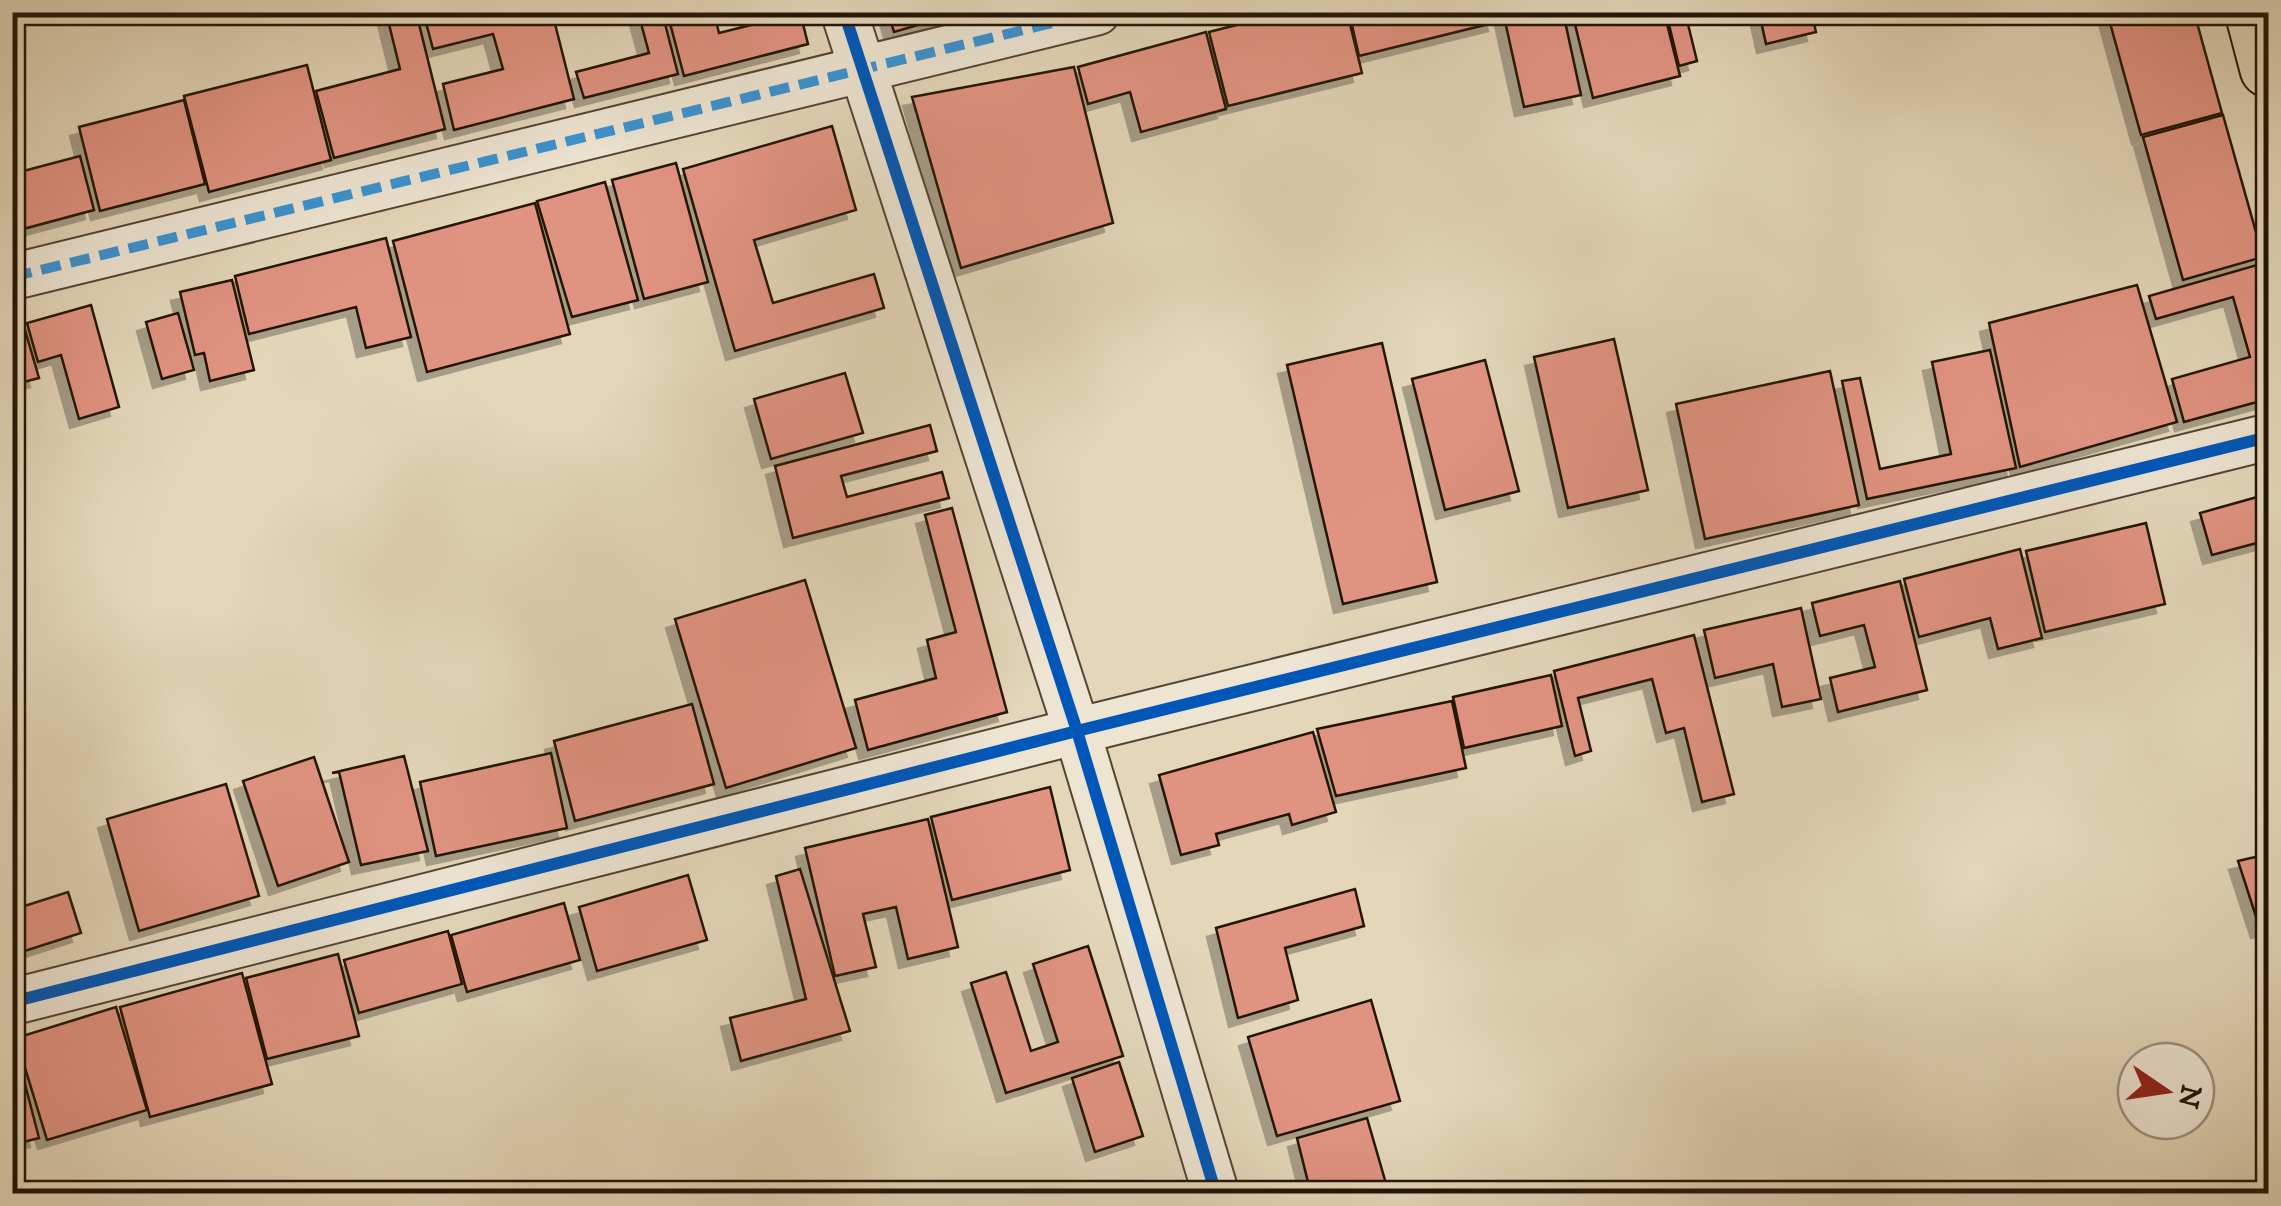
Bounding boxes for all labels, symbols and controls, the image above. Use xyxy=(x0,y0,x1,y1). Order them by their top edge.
north arrow xyxy=(2116,1041,2216,1141)
text: N xyxy=(2169,1081,2209,1111)

